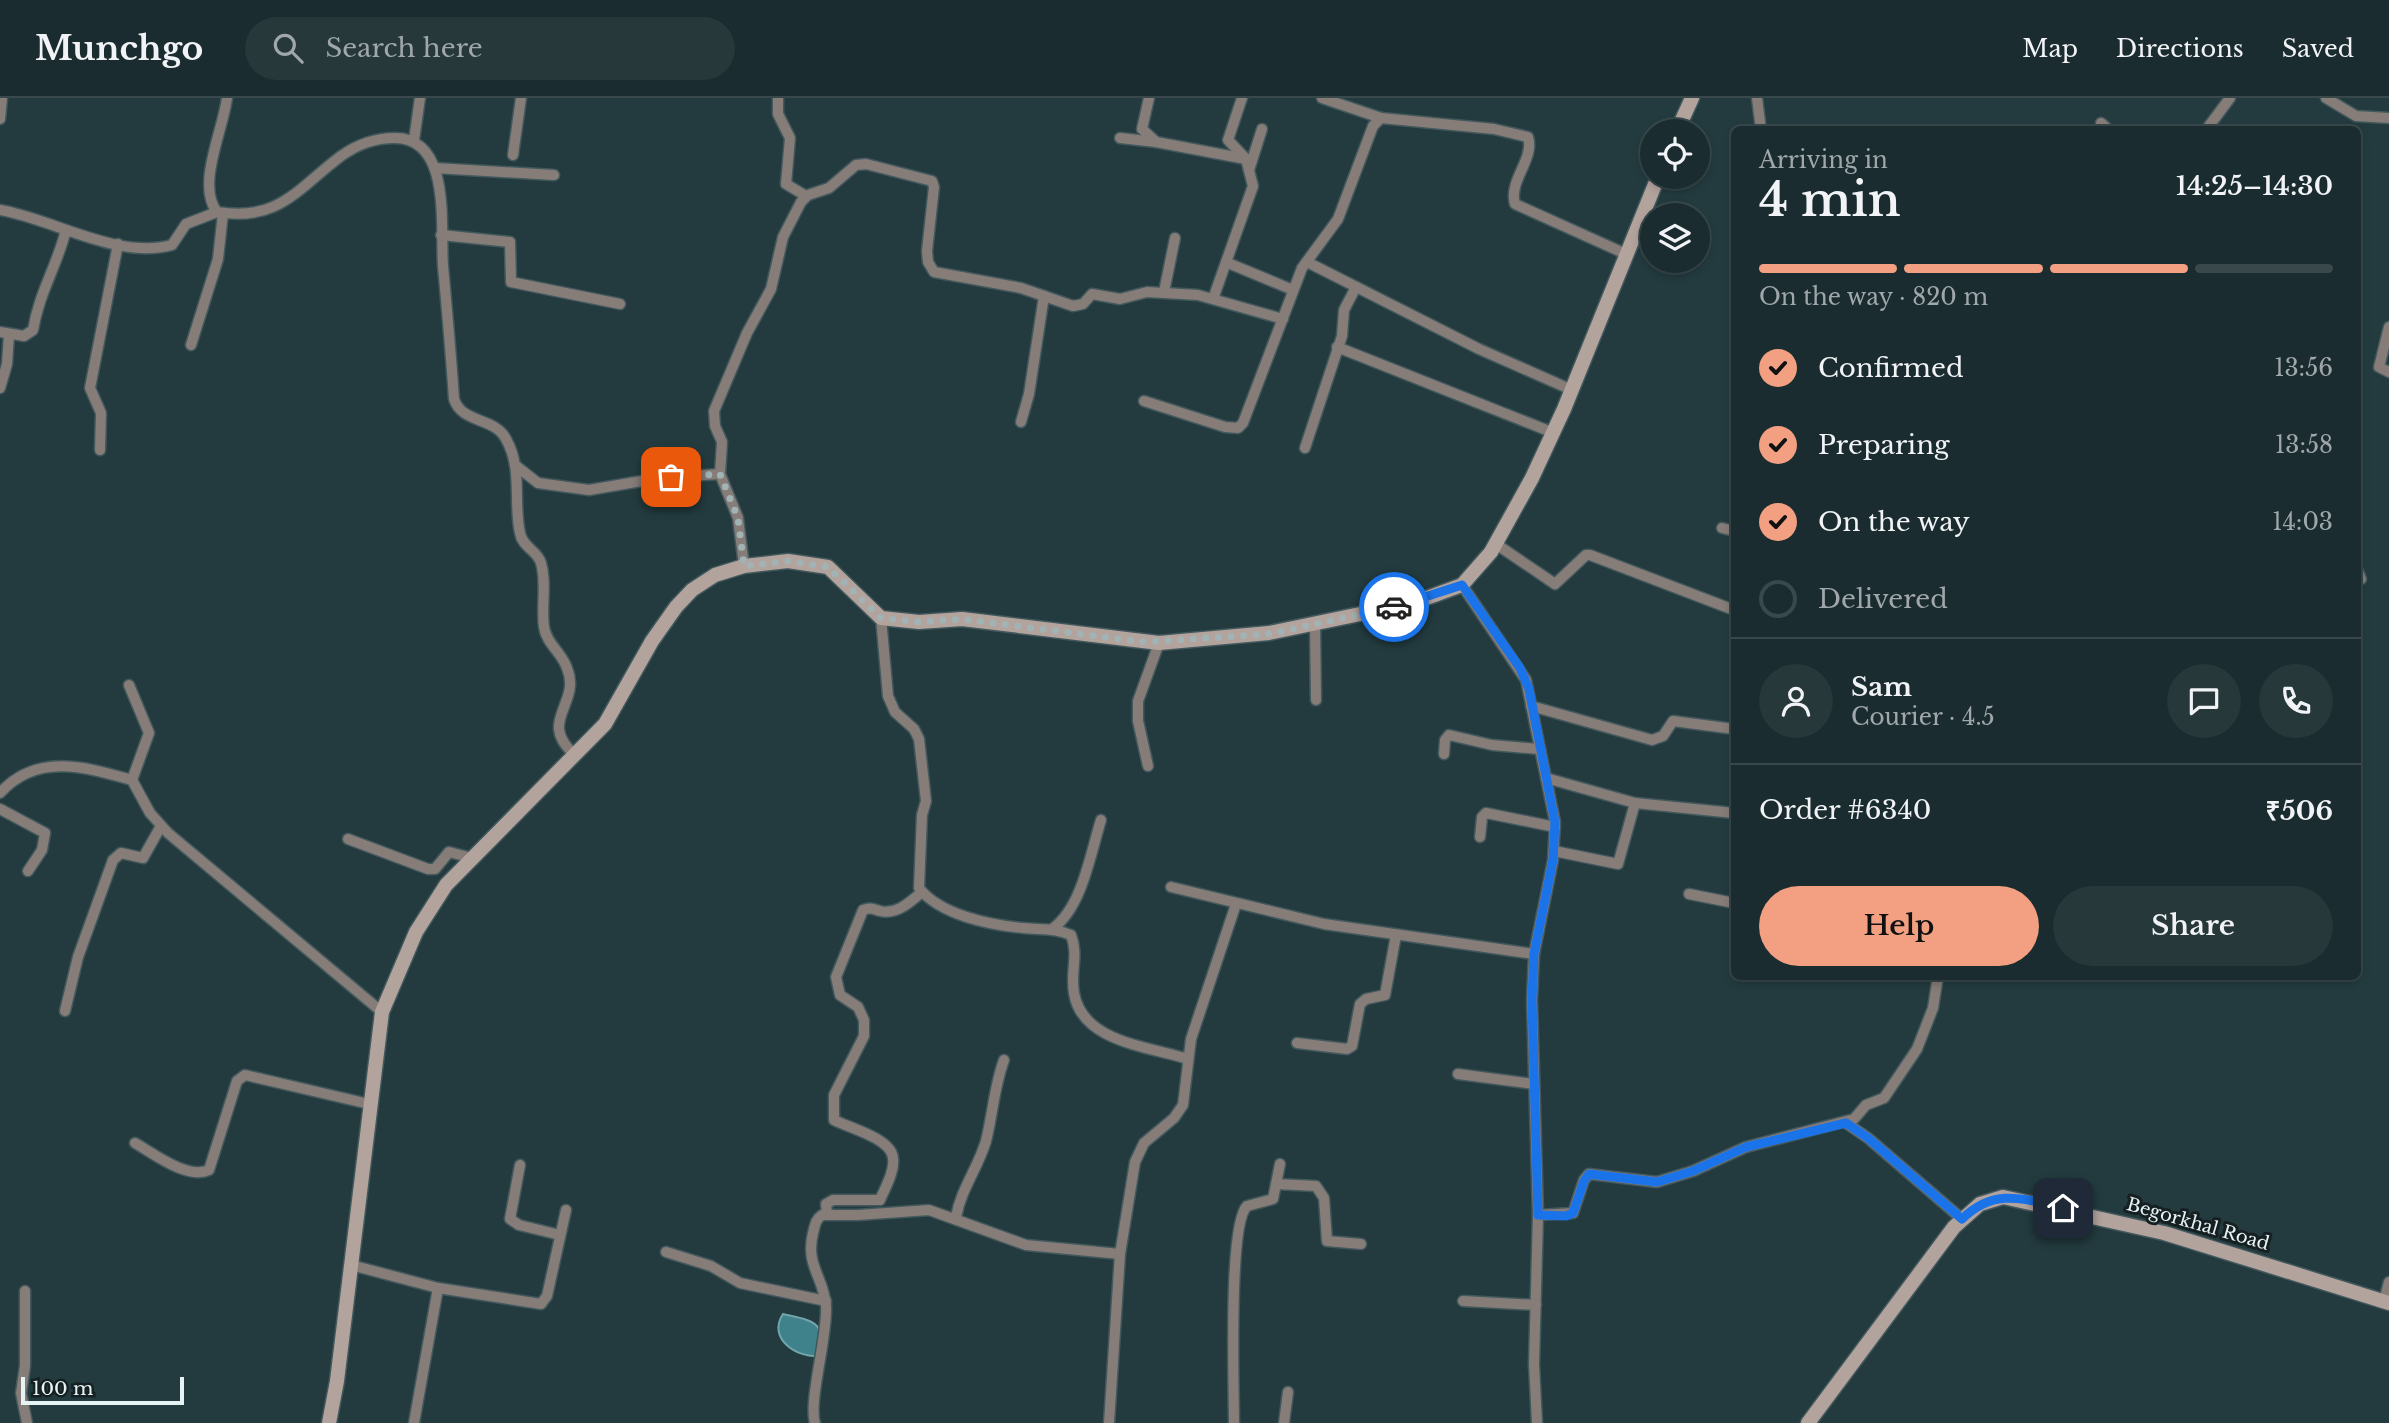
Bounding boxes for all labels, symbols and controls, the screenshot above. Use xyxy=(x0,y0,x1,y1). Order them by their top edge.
search box xyxy=(245,17,735,80)
text: Munchgo xyxy=(35,28,203,69)
icon: search xyxy=(269,29,307,67)
text: Search here xyxy=(325,32,483,64)
text: Map xyxy=(2022,34,2078,63)
text: Directions xyxy=(2116,34,2244,63)
text: Saved xyxy=(2282,34,2354,63)
map controls xyxy=(1640,119,1710,273)
button: locate xyxy=(1640,119,1710,189)
text: Arriving in xyxy=(1759,146,1888,174)
text: 14:25–14:30 xyxy=(2176,170,2333,202)
text: 4 min xyxy=(1759,171,1901,228)
button: layers xyxy=(1640,203,1710,273)
text: On the way · 820 m xyxy=(1759,283,1988,311)
icon: check xyxy=(1759,349,1797,387)
text: Confirmed xyxy=(1818,352,1963,384)
text: 13:56 xyxy=(2274,354,2333,382)
icon: check xyxy=(1759,426,1797,464)
text: Preparing xyxy=(1818,429,1950,461)
text: 13:58 xyxy=(2275,431,2333,459)
pin xyxy=(641,447,701,507)
icon: bag xyxy=(652,458,690,496)
icon: check xyxy=(1759,503,1797,541)
text: On the way xyxy=(1818,506,1970,538)
text: 14:03 xyxy=(2272,508,2333,536)
courier xyxy=(1359,572,1429,642)
text: Delivered xyxy=(1818,583,1948,615)
icon: car xyxy=(1375,588,1413,626)
button: person xyxy=(1759,664,1833,738)
button: chat xyxy=(2167,664,2241,738)
button: phone xyxy=(2259,664,2333,738)
text: Sam xyxy=(1851,671,1912,703)
text: Courier · 4.5 xyxy=(1851,703,1995,731)
text: Order #6340 xyxy=(1759,794,1931,826)
text: ₹506 xyxy=(2266,795,2333,827)
button: Help xyxy=(1759,886,2039,966)
button: Share xyxy=(2053,886,2333,966)
pin xyxy=(2033,1178,2093,1238)
icon: home xyxy=(2044,1189,2082,1227)
street label: Begorkhal Road xyxy=(2124,1193,2272,1255)
scale bar xyxy=(21,1374,184,1406)
text: 100 m xyxy=(32,1377,93,1400)

